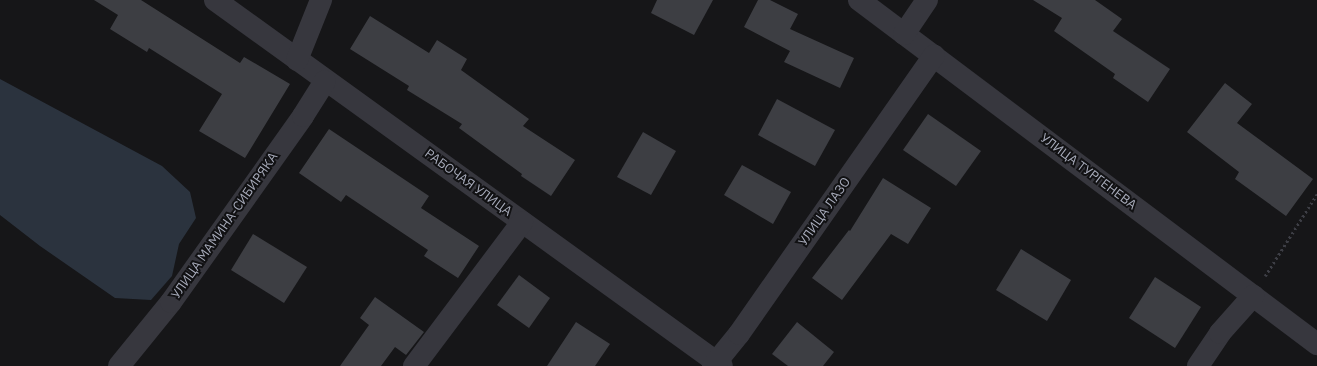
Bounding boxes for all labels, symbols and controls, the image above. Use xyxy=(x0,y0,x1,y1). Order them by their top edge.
street label: УЛИЦА ТУРГЕНЕВА xyxy=(1037,131,1139,213)
street label: РАБОЧАЯ УЛИЦА xyxy=(421,146,515,220)
street label: УЛИЦА МАМИНА-СИБИРЯКА xyxy=(168,150,282,302)
street label: УЛИЦА ЛАЗО xyxy=(796,175,854,249)

